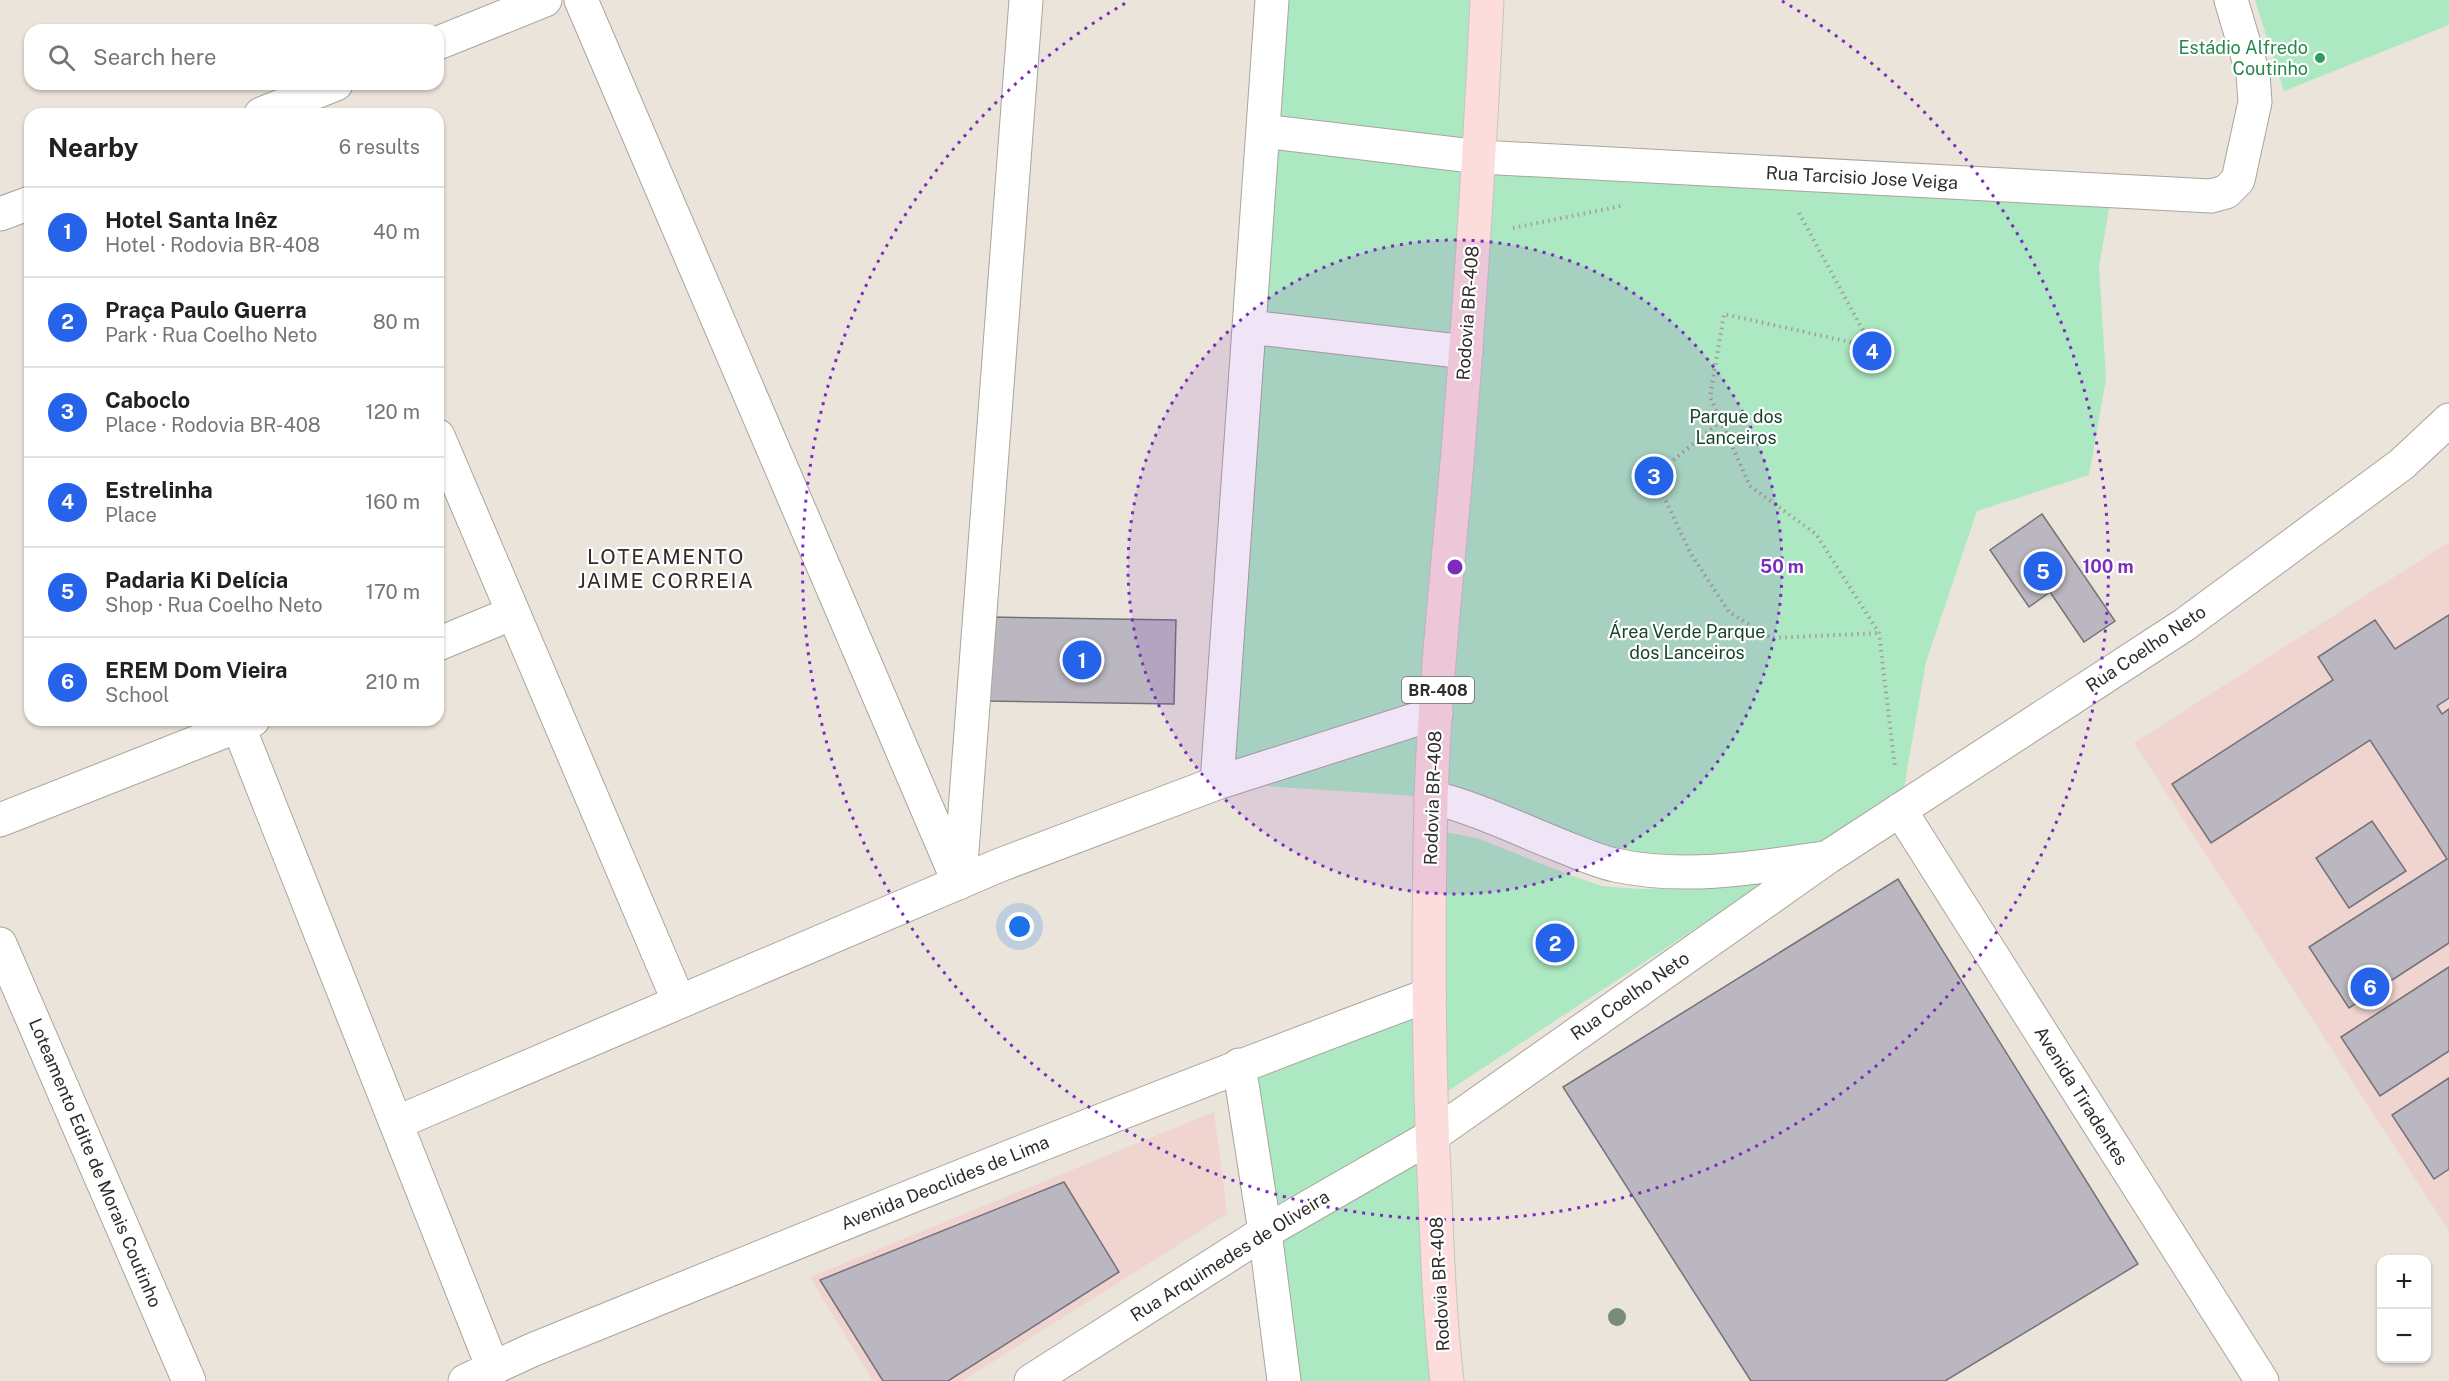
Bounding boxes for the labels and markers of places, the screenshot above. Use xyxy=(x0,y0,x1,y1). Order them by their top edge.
place label: Estádio Alfredo Coutinho xyxy=(2179,37,2308,79)
marker: Estádio Alfredo Coutinho xyxy=(2313,51,2327,65)
pin: 4 xyxy=(1852,328,1892,374)
pin: 3 xyxy=(1634,454,1674,498)
pin: 5 xyxy=(2024,548,2062,594)
centre of rings xyxy=(1445,557,1465,577)
pin: 1 xyxy=(1062,638,1102,682)
pin: 2 xyxy=(1536,920,1574,966)
pin: 6 xyxy=(2350,964,2390,1010)

